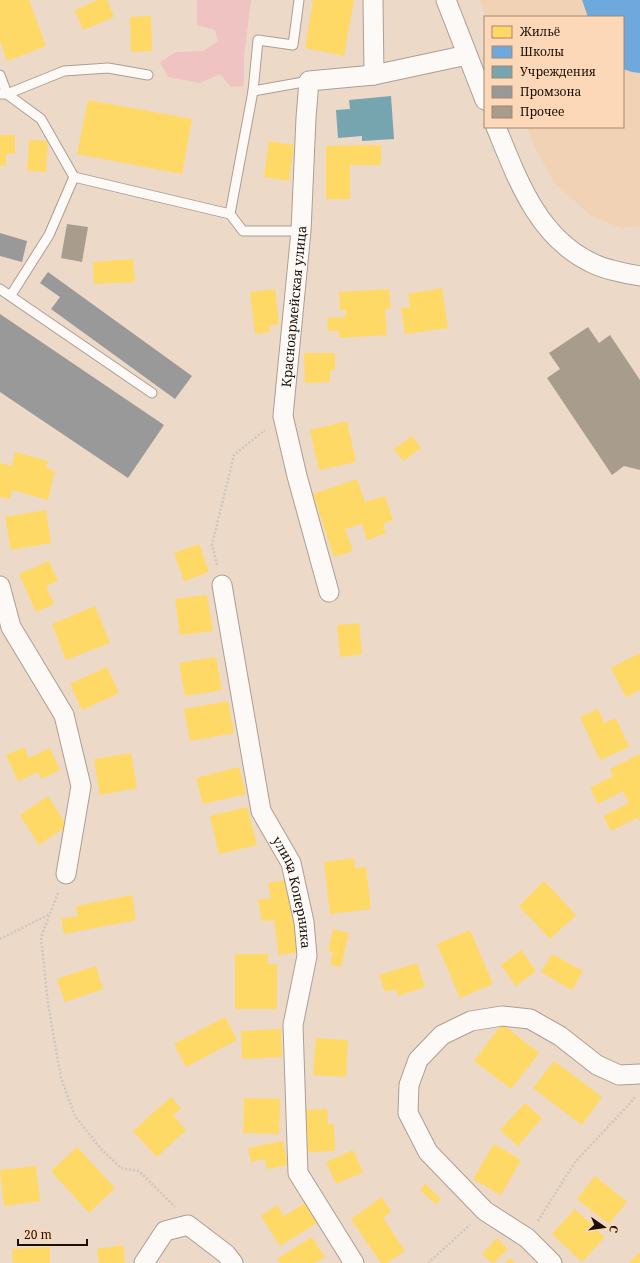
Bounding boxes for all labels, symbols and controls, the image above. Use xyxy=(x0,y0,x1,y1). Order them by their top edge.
legend xyxy=(484,16,624,128)
text: Жильё xyxy=(519,23,560,40)
text: Школы xyxy=(520,43,564,60)
text: Учреждения xyxy=(520,63,596,80)
text: Промзона xyxy=(520,83,582,100)
text: Прочее xyxy=(520,103,564,120)
street label: Красноармейская улица xyxy=(277,225,310,388)
street label: улица Коперника xyxy=(268,833,315,949)
north arrow xyxy=(584,1207,624,1247)
scale bar xyxy=(18,1221,87,1247)
text: С xyxy=(606,1224,622,1235)
text: 20 m xyxy=(24,1226,52,1243)

